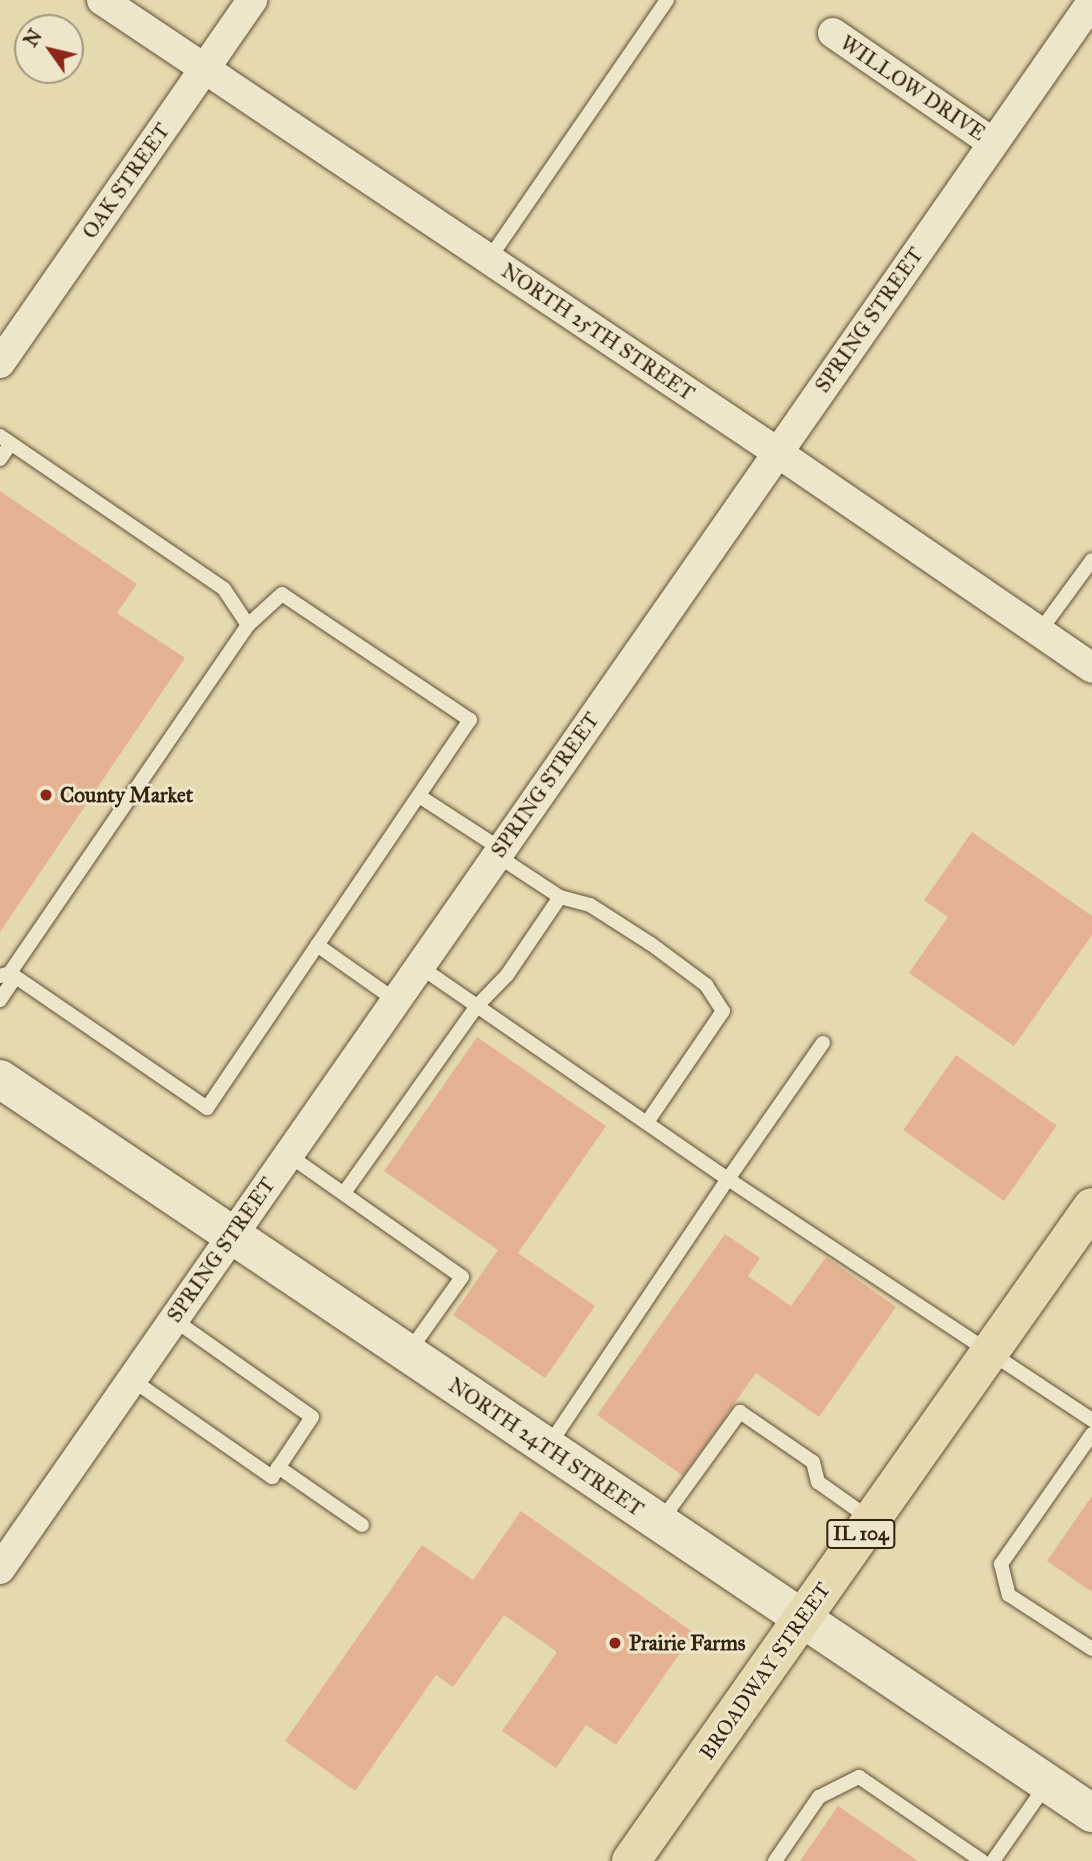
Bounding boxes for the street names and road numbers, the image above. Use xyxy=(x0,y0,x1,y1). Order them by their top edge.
street label: WILLOW DRIVE xyxy=(836,30,990,146)
street label: OAK STREET xyxy=(77,118,175,244)
street label: SPRING STREET xyxy=(810,243,928,397)
street label: NORTH 25TH STREET xyxy=(497,258,699,406)
street label: SPRING STREET xyxy=(486,708,604,862)
street label: SPRING STREET xyxy=(162,1173,280,1327)
street label: NORTH 24TH STREET xyxy=(444,1372,648,1522)
road number: IL 104 xyxy=(826,1518,896,1550)
street label: BROADWAY STREET xyxy=(694,1578,836,1764)

